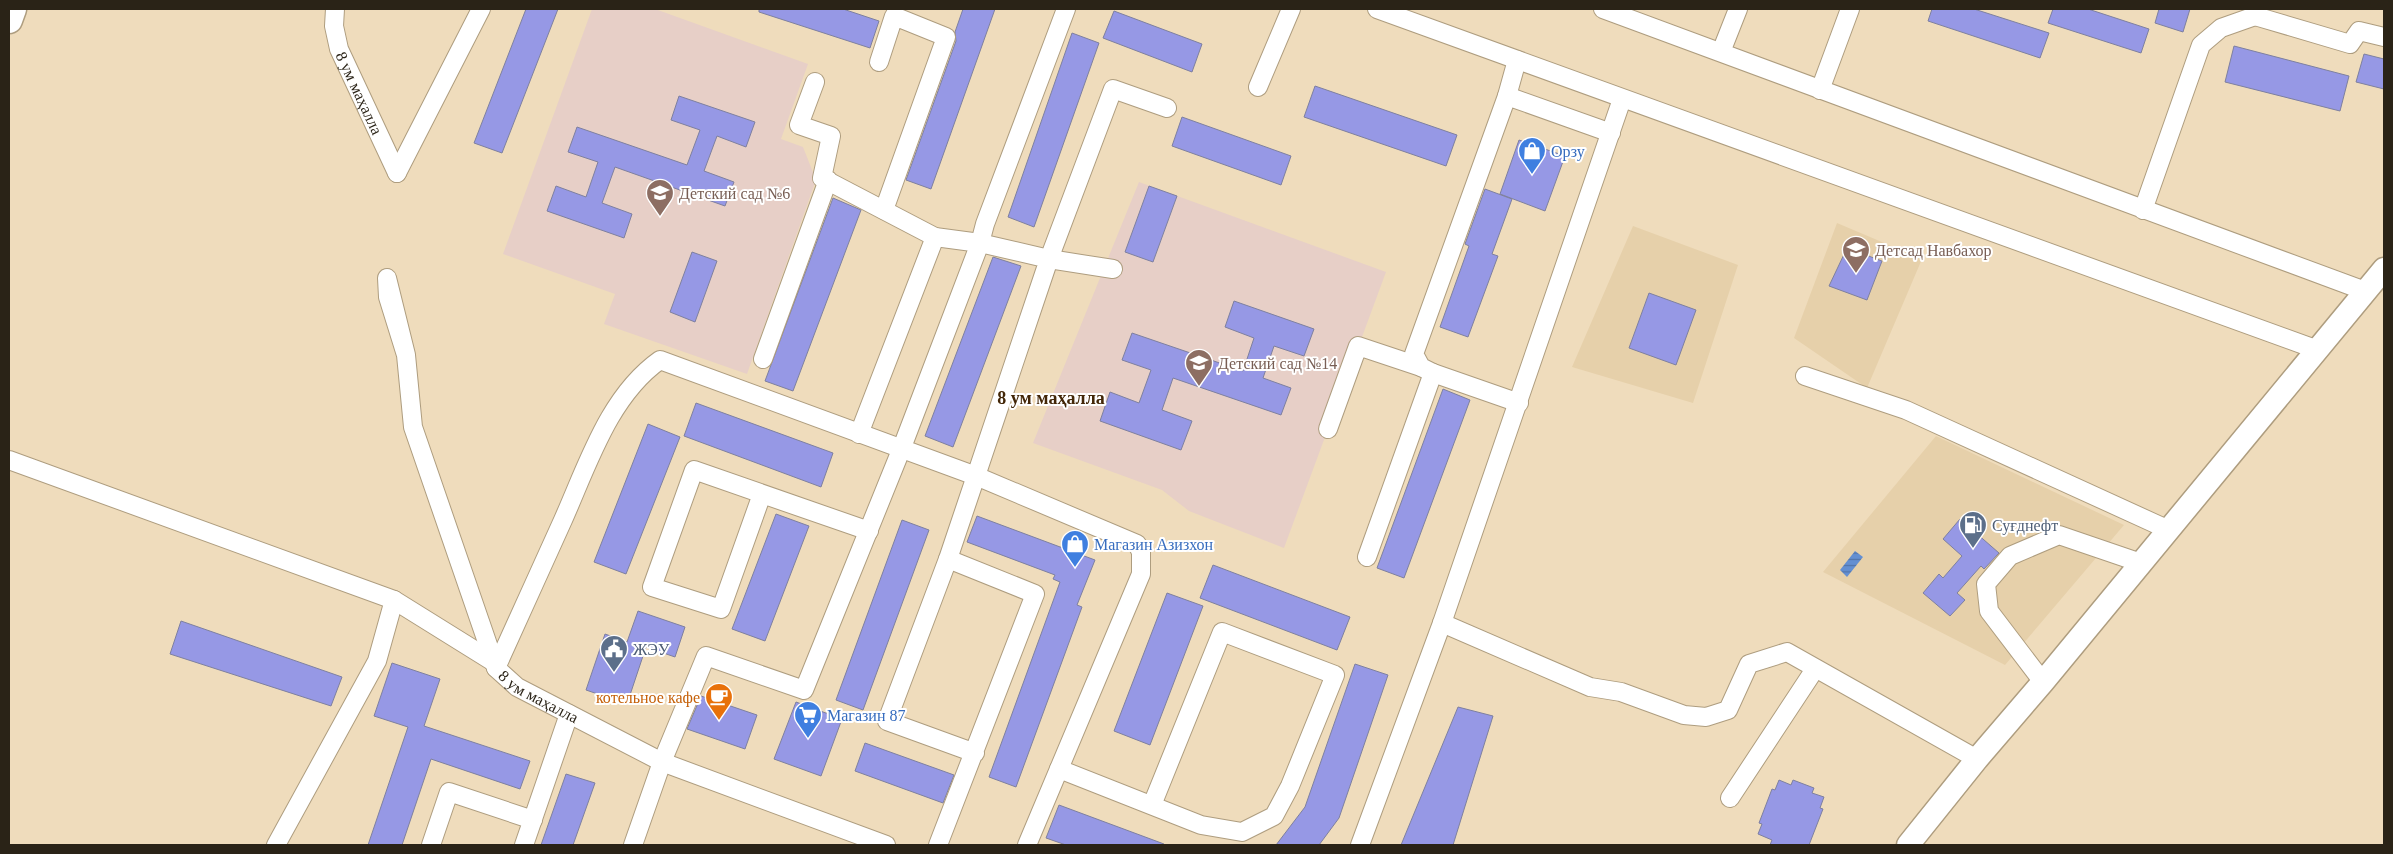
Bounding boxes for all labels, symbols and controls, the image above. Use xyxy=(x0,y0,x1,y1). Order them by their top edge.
street label: 8 ум маҳалла xyxy=(333,49,386,137)
shop icon: Орзу xyxy=(1517,136,1547,175)
place label: Орзу xyxy=(1551,143,1585,161)
school or university icon: Детский сад №6 xyxy=(645,178,675,217)
place label: Детский сад №6 xyxy=(679,185,790,203)
school or university icon: Детсад Навбахор xyxy=(1841,235,1871,274)
place label: Детсад Навбахор xyxy=(1875,242,1992,260)
school or university icon: Детский сад №14 xyxy=(1184,348,1214,387)
place label: Детский сад №14 xyxy=(1218,355,1337,373)
district label: 8 ум маҳалла xyxy=(997,388,1105,408)
fuel station icon: Суғднефт xyxy=(1958,510,1988,549)
place label: Суғднефт xyxy=(1992,517,2058,535)
shop icon: Магазин Азизхон xyxy=(1060,529,1090,568)
place label: Магазин Азизхон xyxy=(1094,536,1214,553)
public building icon: ЖЭУ xyxy=(599,634,629,673)
place label: ЖЭУ xyxy=(633,641,670,658)
street label: 8 ум маҳалла xyxy=(495,666,581,726)
cafe icon: котельное кафе xyxy=(704,682,734,721)
place label: котельное кафе xyxy=(596,689,700,707)
supermarket icon: Магазин 87 xyxy=(793,700,823,739)
place label: Магазин 87 xyxy=(827,707,905,724)

